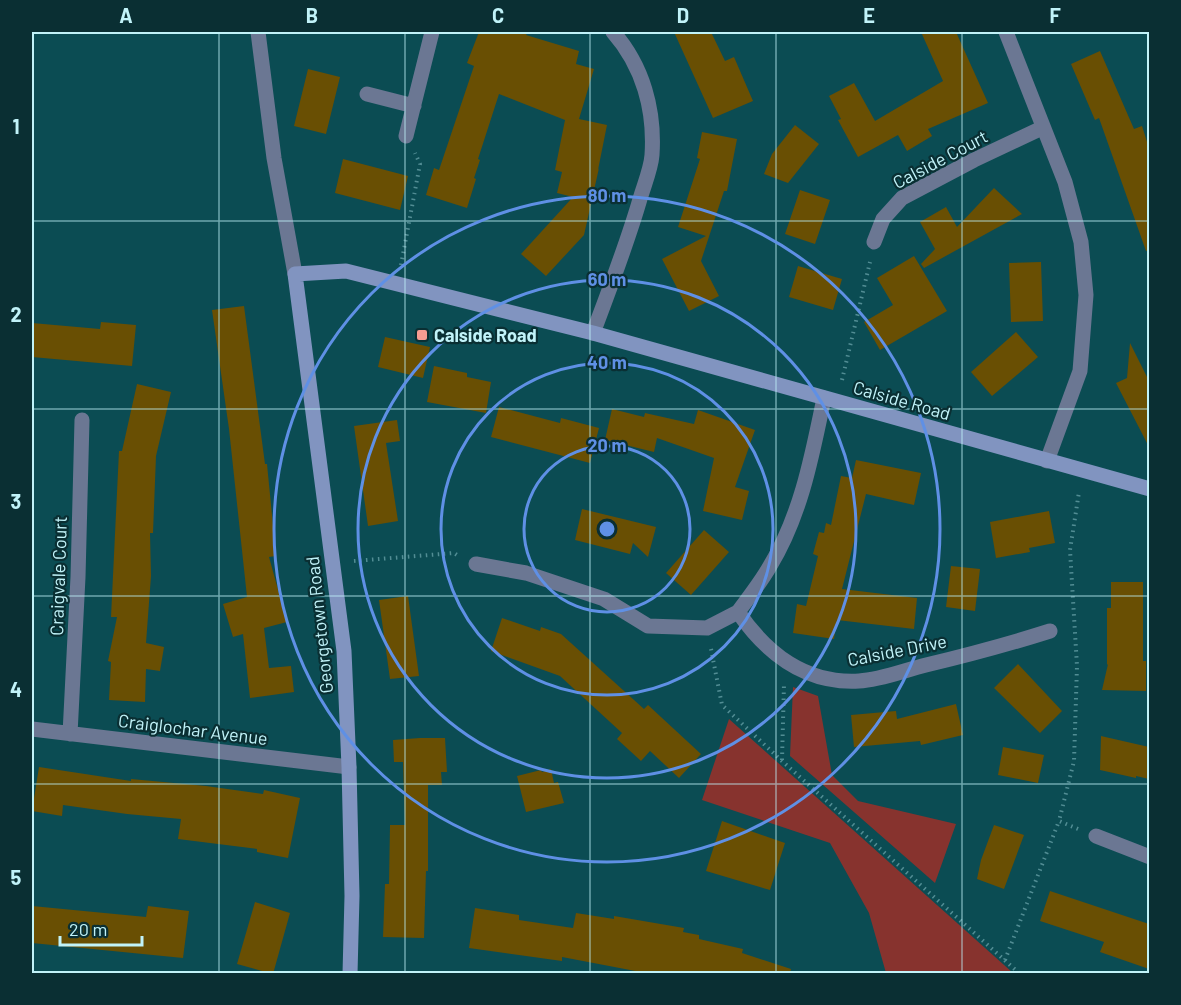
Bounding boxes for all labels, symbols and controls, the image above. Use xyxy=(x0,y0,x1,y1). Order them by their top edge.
text: A xyxy=(119,3,133,27)
text: B xyxy=(306,3,318,27)
text: C xyxy=(492,3,504,27)
text: D xyxy=(677,3,689,27)
text: E xyxy=(863,3,875,27)
text: F xyxy=(1049,3,1061,27)
text: 1 xyxy=(12,114,20,138)
street label: Calside Court xyxy=(889,125,991,193)
text: 80 m xyxy=(588,184,626,206)
text: 60 m xyxy=(588,268,626,290)
text: 2 xyxy=(10,302,22,326)
place label: Calside Road xyxy=(434,324,537,346)
marker: Calside Road xyxy=(415,328,429,342)
text: 40 m xyxy=(587,351,627,373)
street label: Calside Road xyxy=(851,376,953,424)
text: 20 m xyxy=(588,434,626,456)
text: 3 xyxy=(11,489,21,513)
street label: Craigvale Court xyxy=(45,516,71,636)
centre of rings xyxy=(597,519,617,539)
street label: Georgetown Road xyxy=(301,555,337,695)
street label: Calside Drive xyxy=(846,630,948,670)
text: 4 xyxy=(10,677,22,701)
street label: Craiglochar Avenue xyxy=(117,709,269,749)
text: 5 xyxy=(11,865,22,889)
scale bar xyxy=(60,909,142,947)
text: 20 m xyxy=(69,918,107,940)

